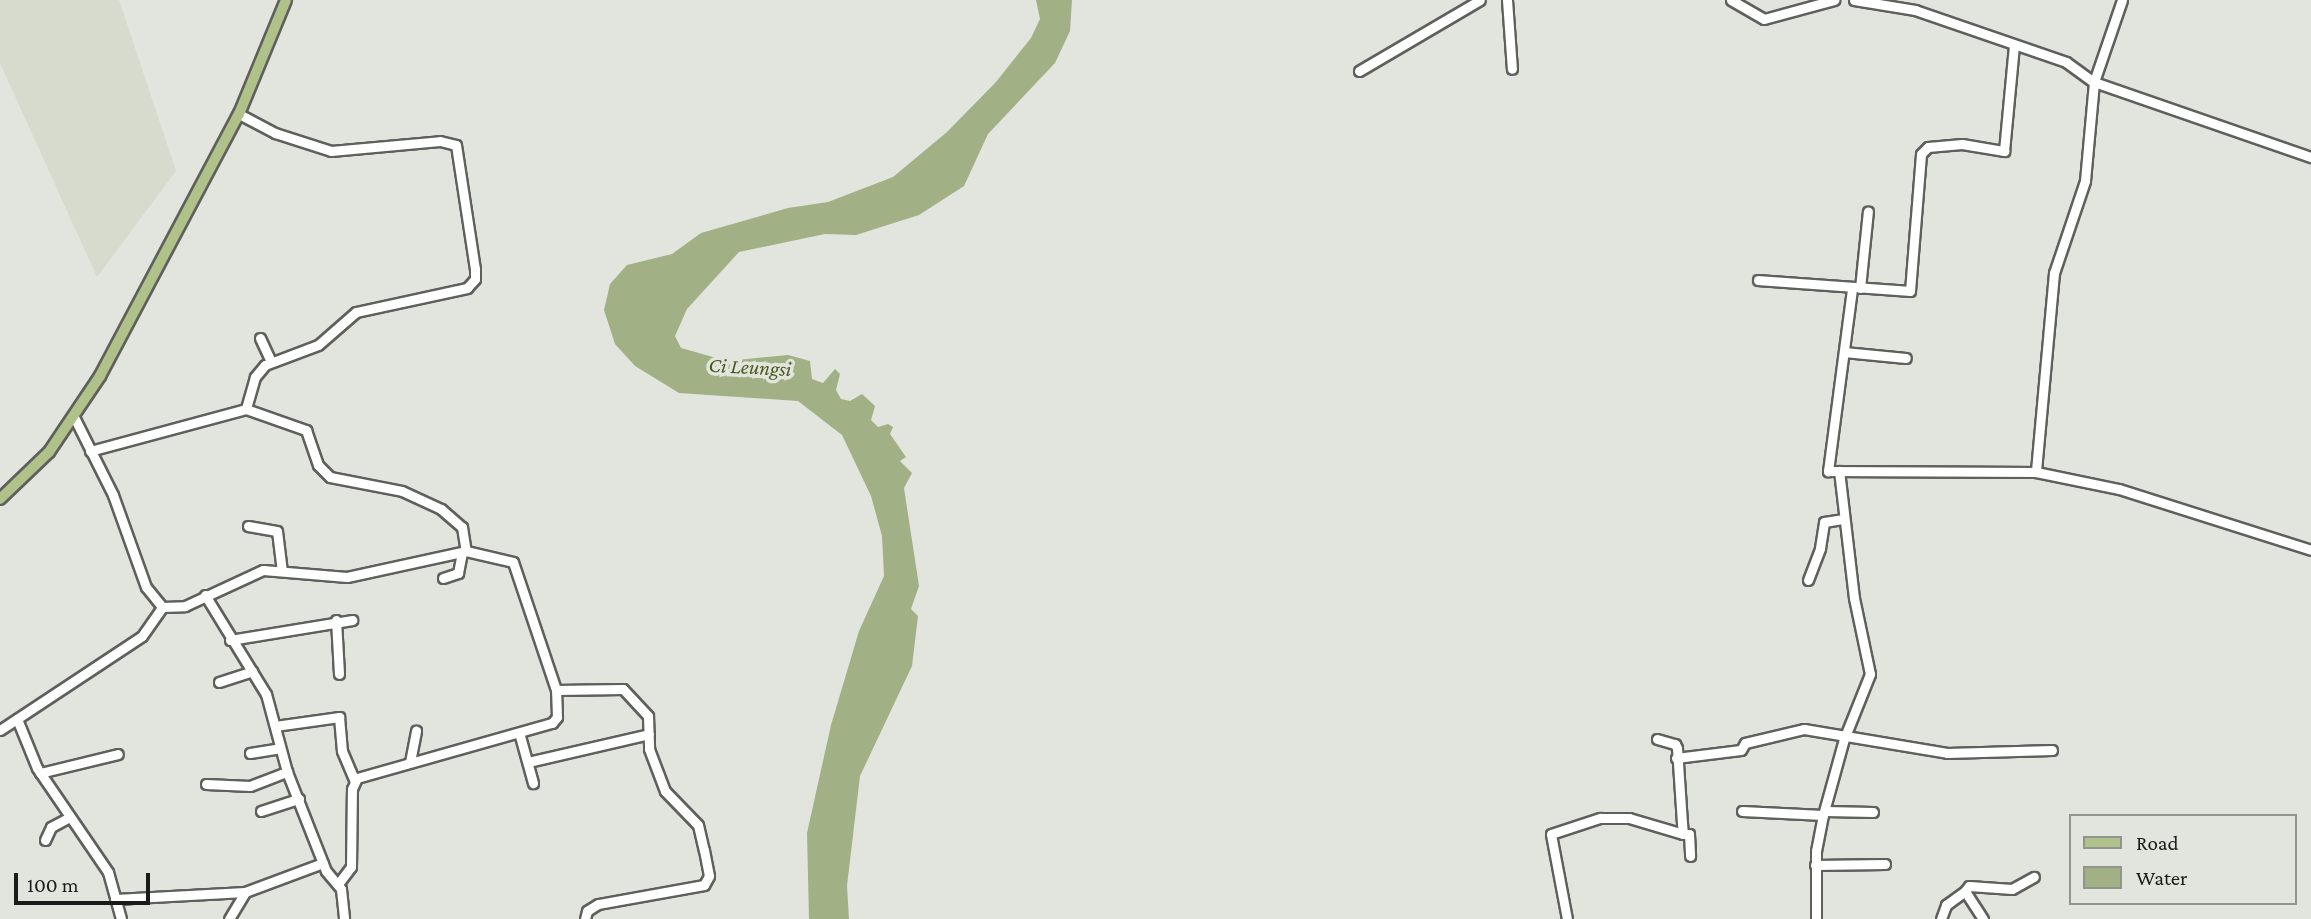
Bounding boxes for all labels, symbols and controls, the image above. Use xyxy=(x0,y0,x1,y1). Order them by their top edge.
water label: Ci Leungsi xyxy=(708,352,792,382)
legend xyxy=(2070,814,2297,905)
text: Road xyxy=(2136,831,2179,855)
scale bar xyxy=(18,860,154,904)
text: Water xyxy=(2136,866,2188,890)
text: 100 m xyxy=(27,873,79,897)

